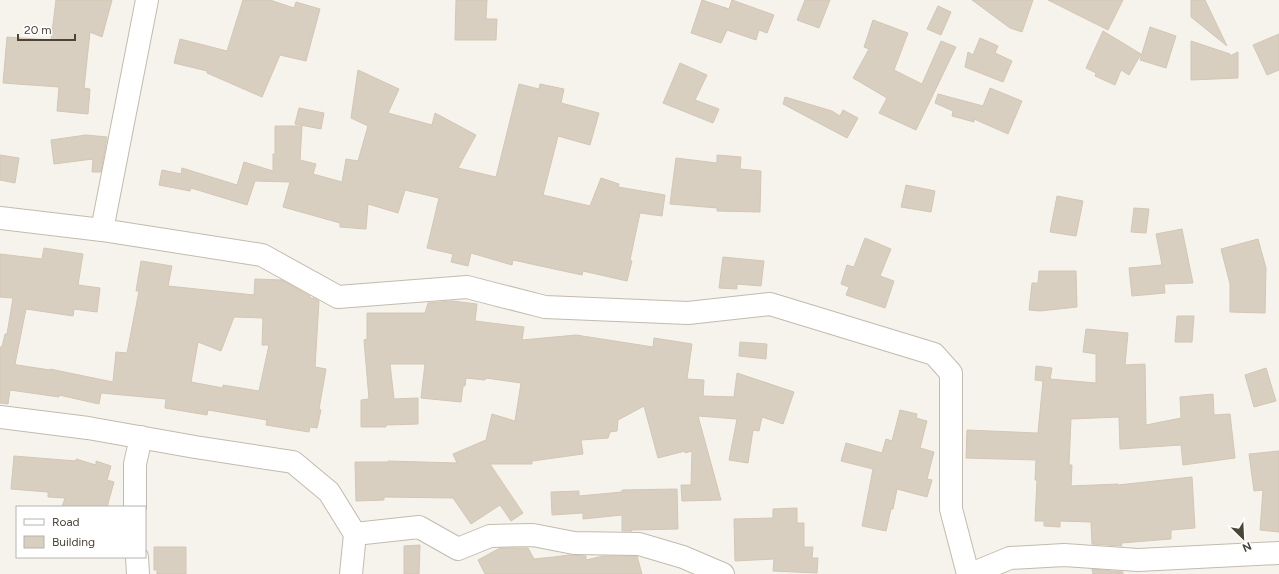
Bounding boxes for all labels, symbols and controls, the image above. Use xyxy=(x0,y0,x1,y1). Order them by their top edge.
scale bar xyxy=(18,16,75,42)
text: 20 m xyxy=(24,23,52,37)
legend xyxy=(16,506,146,558)
text: Road xyxy=(52,515,80,529)
north arrow xyxy=(1223,518,1263,558)
text: Building xyxy=(52,535,95,549)
text: N xyxy=(1240,539,1253,554)

